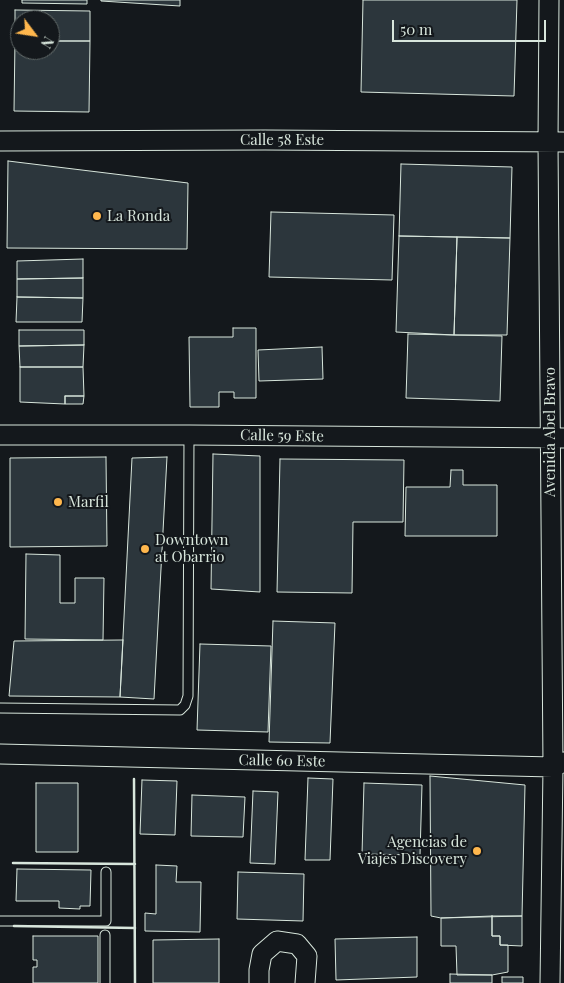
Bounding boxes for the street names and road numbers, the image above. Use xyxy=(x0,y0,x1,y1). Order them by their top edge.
street label: Calle 58 Este xyxy=(240,131,324,149)
street label: Avenida Abel Bravo xyxy=(541,367,559,497)
street label: Calle 59 Este xyxy=(240,426,324,446)
street label: Calle 60 Este xyxy=(238,751,326,771)

